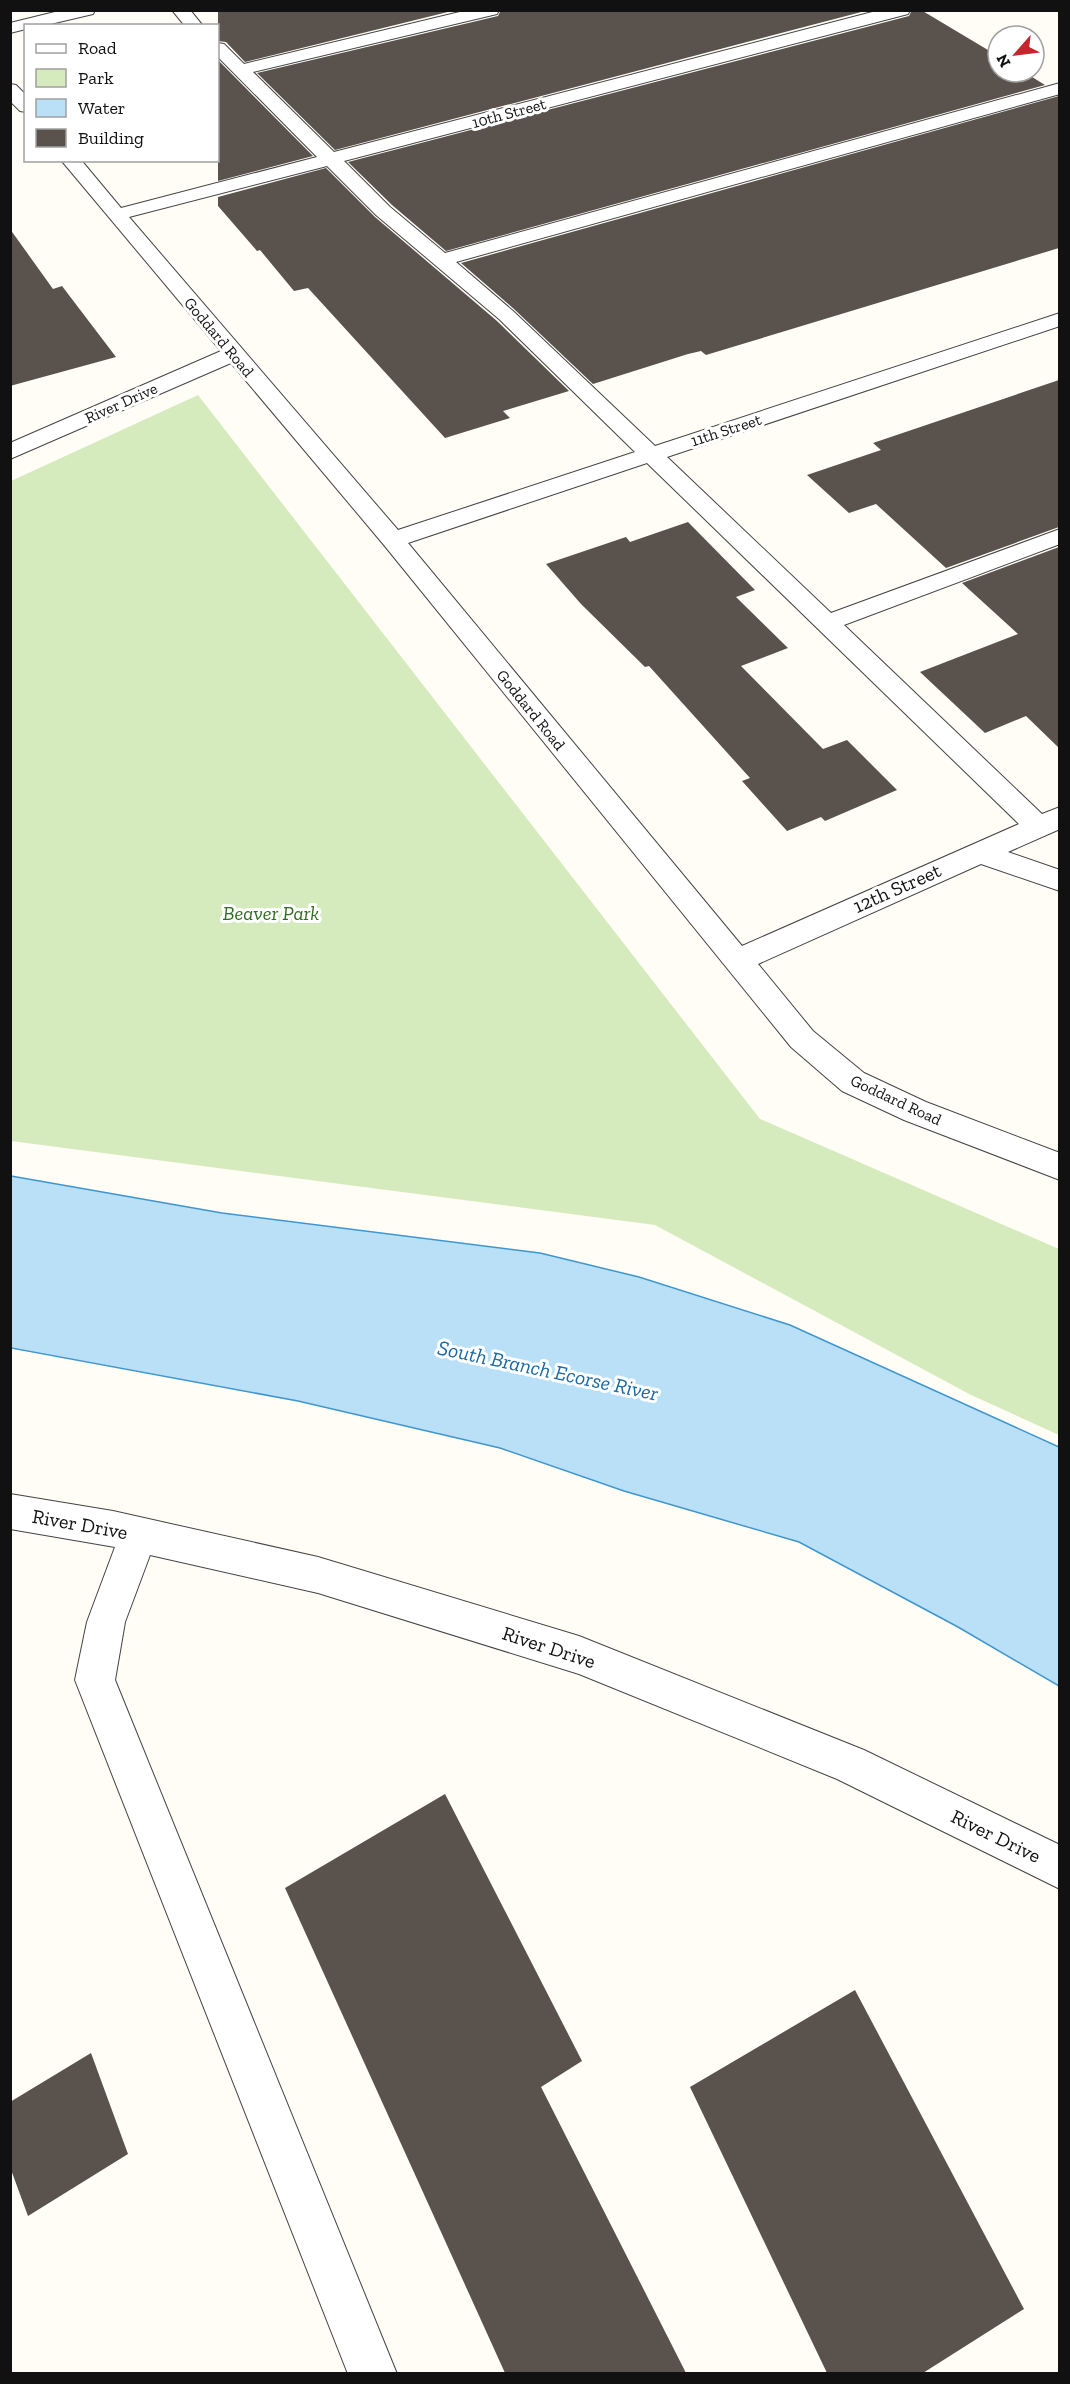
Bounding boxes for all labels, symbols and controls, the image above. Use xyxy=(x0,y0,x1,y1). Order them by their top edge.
legend xyxy=(24,24,219,162)
north arrow xyxy=(986,24,1046,84)
text: Road xyxy=(78,37,117,59)
text: N xyxy=(992,51,1014,71)
text: Park xyxy=(78,67,114,89)
street label: 10th Street xyxy=(470,94,548,132)
text: Water xyxy=(78,97,125,119)
text: Building xyxy=(78,127,144,149)
street label: Goddard Road xyxy=(180,293,258,381)
street label: River Drive xyxy=(82,379,160,427)
street label: 11th Street xyxy=(688,410,764,450)
street label: Goddard Road xyxy=(493,666,569,754)
street label: 12th Street xyxy=(849,858,945,918)
park label: Beaver Park xyxy=(223,901,319,925)
street label: Goddard Road xyxy=(848,1071,945,1129)
water label: South Branch Ecorse River xyxy=(436,1334,661,1406)
street label: River Drive xyxy=(30,1504,130,1544)
street label: River Drive xyxy=(499,1621,599,1673)
street label: River Drive xyxy=(947,1804,1045,1868)

